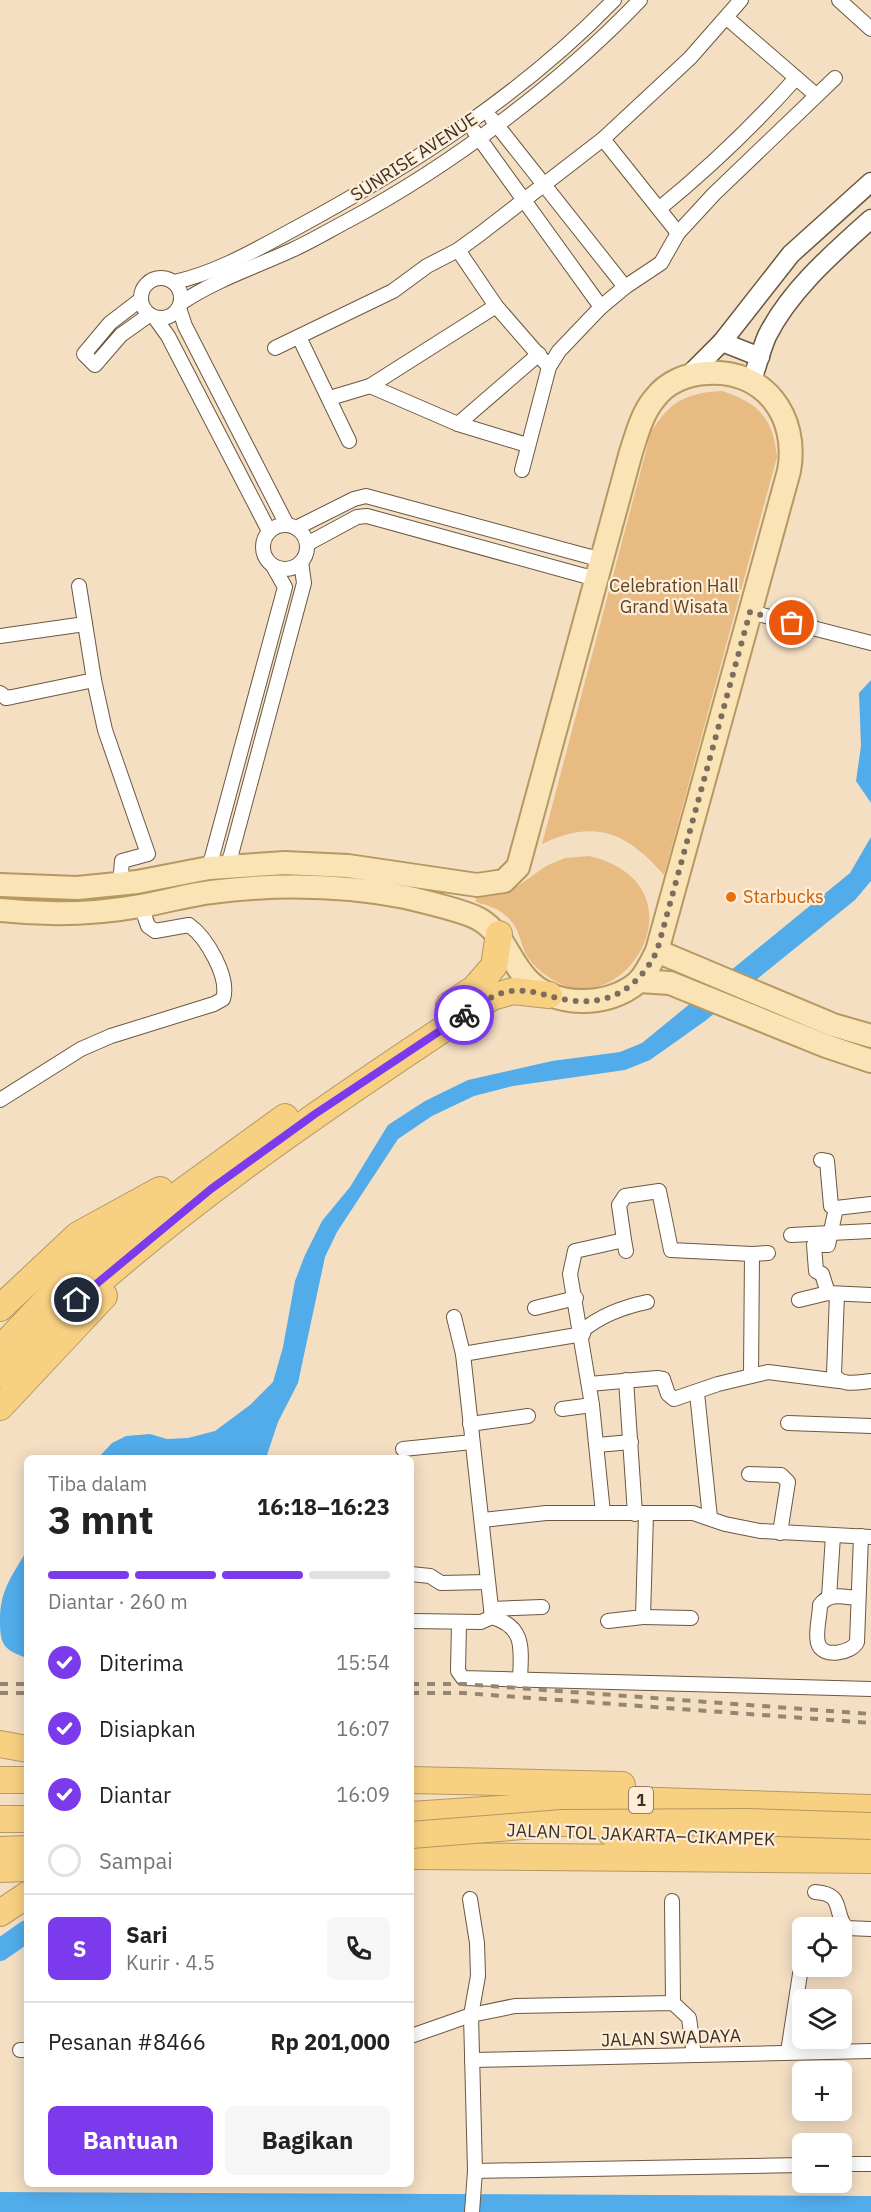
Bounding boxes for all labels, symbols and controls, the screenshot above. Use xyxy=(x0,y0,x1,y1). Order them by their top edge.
street label: SUNRISE AVENUE xyxy=(346,107,482,206)
park label: Celebration Hall Grand Wisata xyxy=(609,574,739,618)
pin xyxy=(766,597,817,648)
icon: bag xyxy=(775,606,808,639)
place label: Starbucks xyxy=(743,885,824,908)
marker: Starbucks xyxy=(724,890,738,904)
courier xyxy=(434,985,494,1045)
icon: bike xyxy=(448,999,481,1032)
pin xyxy=(51,1274,102,1325)
icon: home xyxy=(60,1283,93,1316)
text: Tiba dalam xyxy=(48,1470,147,1497)
text: 16:18–16:23 xyxy=(257,1492,390,1521)
text: 3 mnt xyxy=(48,1494,154,1545)
text: Diantar · 260 m xyxy=(48,1588,188,1615)
icon: check xyxy=(48,1646,81,1679)
text: Diterima xyxy=(99,1648,184,1677)
text: 15:54 xyxy=(336,1649,390,1676)
icon: check xyxy=(48,1712,81,1745)
text: Disiapkan xyxy=(99,1714,196,1743)
text: 16:07 xyxy=(336,1715,390,1742)
icon: check xyxy=(48,1778,81,1811)
text: Diantar xyxy=(99,1780,171,1809)
text: 16:09 xyxy=(336,1781,390,1808)
road number: 1 xyxy=(629,1787,653,1813)
street label: JALAN TOL JAKARTA–CIKAMPEK xyxy=(506,1818,776,1851)
text: Sampai xyxy=(99,1846,173,1875)
button: phone xyxy=(327,1917,390,1980)
map controls xyxy=(792,1917,852,2193)
button: locate xyxy=(792,1917,852,1977)
text: Sari xyxy=(126,1920,167,1949)
text: S xyxy=(73,1934,86,1963)
text: Kurir · 4.5 xyxy=(126,1949,215,1976)
button: layers xyxy=(792,1989,852,2049)
street label: JALAN SWADAYA xyxy=(601,2024,742,2051)
text: Pesanan #8466 xyxy=(48,2027,206,2056)
text: Rp 201,000 xyxy=(271,2027,390,2056)
button: + xyxy=(792,2061,852,2121)
button: Bantuan xyxy=(48,2106,213,2175)
button: Bagikan xyxy=(225,2106,390,2175)
button: − xyxy=(792,2133,852,2193)

